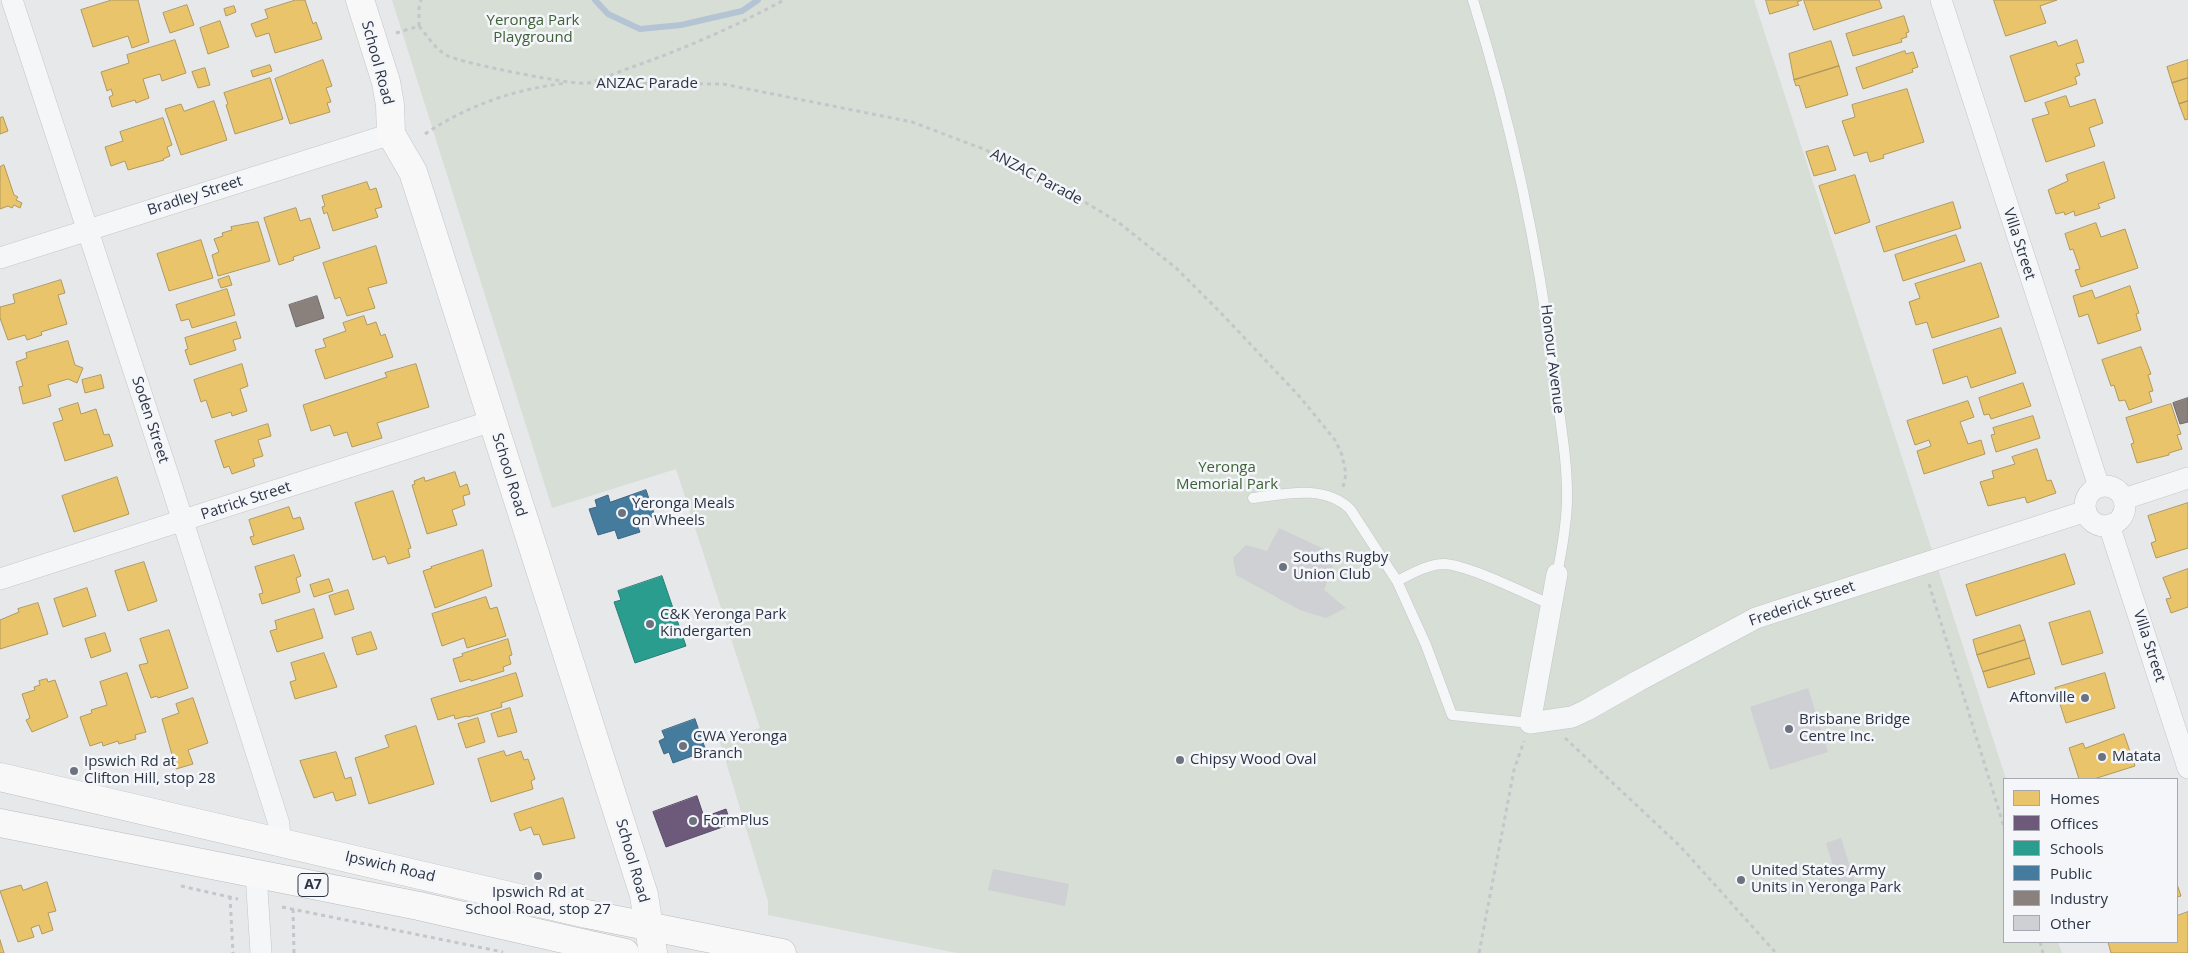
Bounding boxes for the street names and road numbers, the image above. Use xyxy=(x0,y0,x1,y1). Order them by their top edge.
street label: School Road xyxy=(357,19,397,107)
street label: ANZAC Parade xyxy=(596,75,698,93)
street label: ANZAC Parade xyxy=(987,145,1085,209)
street label: Bradley Street xyxy=(145,172,245,220)
street label: Villa Street xyxy=(1999,206,2039,282)
street label: Honour Avenue xyxy=(1536,303,1568,415)
street label: Soden Street xyxy=(128,374,172,466)
street label: School Road xyxy=(488,431,530,519)
street label: Patrick Street xyxy=(199,478,293,524)
street label: Frederick Street xyxy=(1747,577,1857,631)
street label: Villa Street xyxy=(2129,608,2169,684)
street label: School Road xyxy=(611,817,653,905)
street label: Ipswich Road xyxy=(343,848,437,886)
road number: A7 xyxy=(298,874,328,896)

